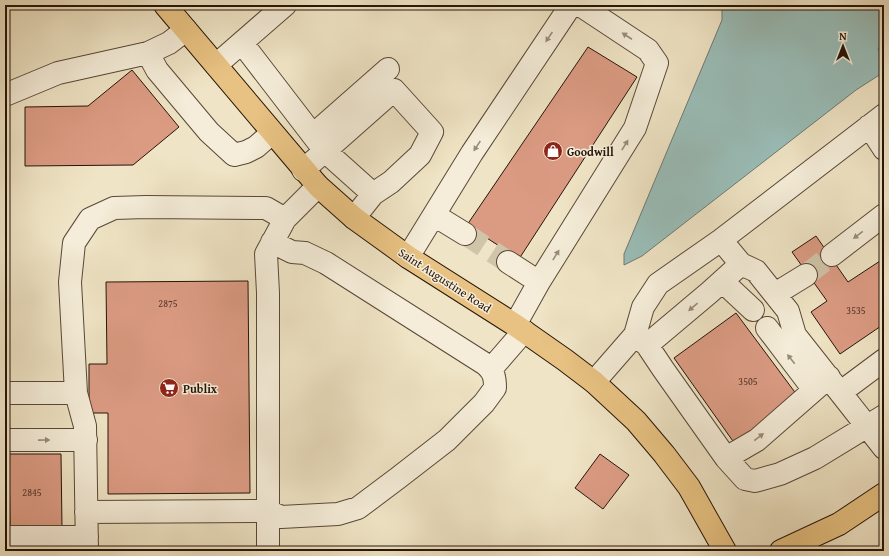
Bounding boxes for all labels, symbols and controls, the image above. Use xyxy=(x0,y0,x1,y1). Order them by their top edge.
north arrow xyxy=(823,26,863,66)
text: N xyxy=(839,28,847,44)
one-way arrow xyxy=(545,32,553,43)
one-way arrow xyxy=(621,32,632,40)
one-way arrow xyxy=(473,140,481,151)
shop icon: Goodwill xyxy=(542,140,564,162)
one-way arrow xyxy=(621,140,629,150)
place label: Goodwill xyxy=(567,143,614,160)
one-way arrow xyxy=(852,231,863,240)
street label: Saint Augustine Road xyxy=(395,244,495,317)
one-way arrow xyxy=(552,250,560,260)
house number: 2875 xyxy=(158,296,178,311)
one-way arrow xyxy=(687,302,698,311)
house number: 3535 xyxy=(846,303,866,318)
one-way arrow xyxy=(786,354,795,365)
house number: 3505 xyxy=(738,374,758,389)
supermarket icon: Publix xyxy=(158,377,180,399)
place label: Publix xyxy=(183,380,218,397)
one-way arrow xyxy=(754,433,765,442)
one-way arrow xyxy=(38,437,51,443)
house number: 2845 xyxy=(22,485,42,500)

